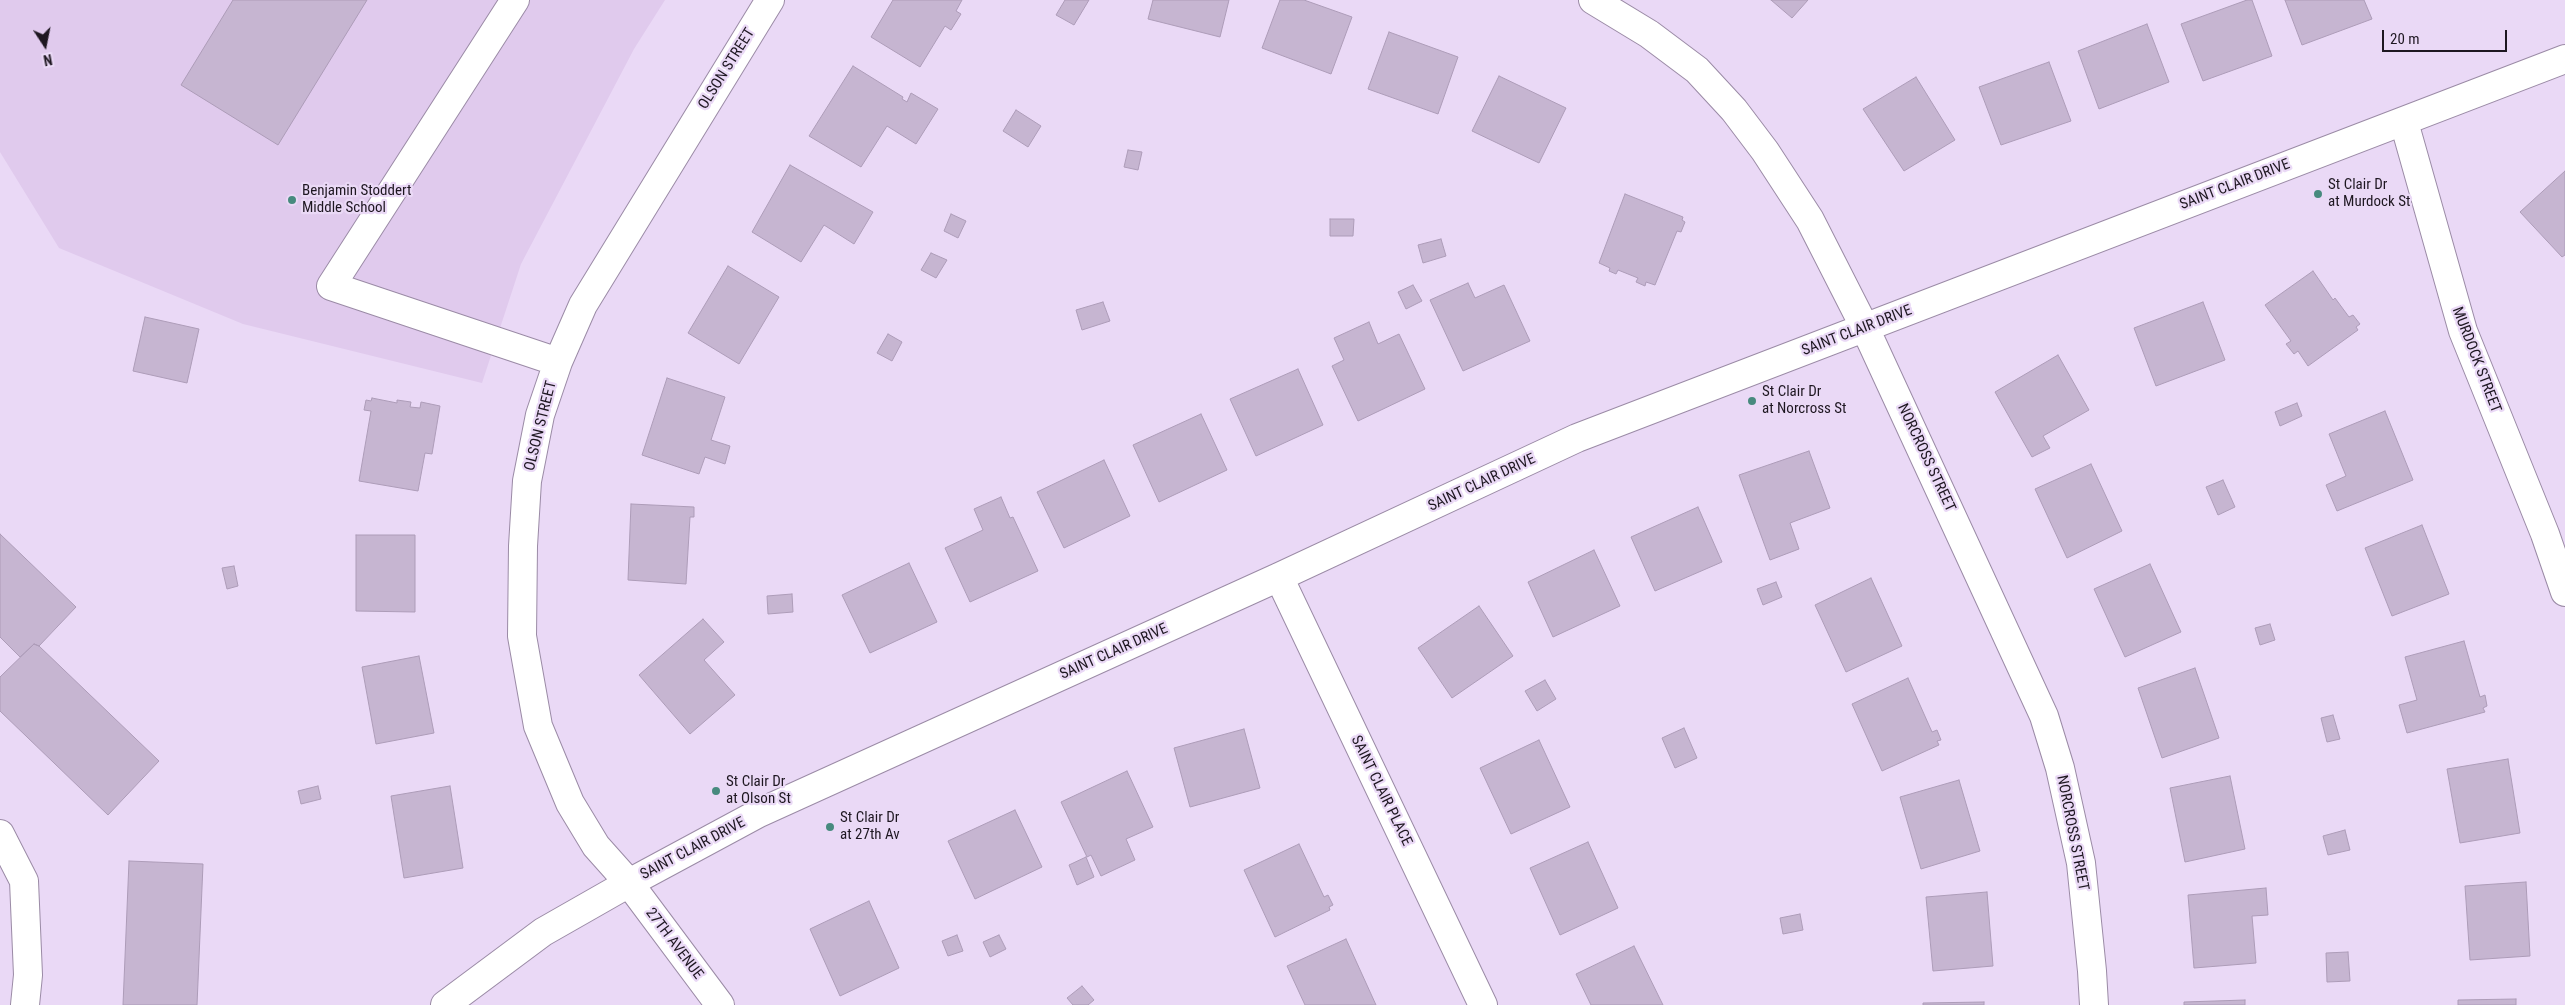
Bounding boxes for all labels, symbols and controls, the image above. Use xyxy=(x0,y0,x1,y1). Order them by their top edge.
north arrow xyxy=(20,20,70,70)
scale bar xyxy=(2385,20,2510,52)
street label: OLSON STREET xyxy=(695,25,759,113)
text: 20 m xyxy=(2390,30,2420,48)
text: N xyxy=(42,51,54,68)
street label: SAINT CLAIR DRIVE xyxy=(2178,156,2292,214)
place label: St Clair Dr at Murdock St xyxy=(2328,176,2410,211)
place label: Benjamin Stoddert Middle School xyxy=(302,182,411,217)
marker: St Clair Dr at Murdock St xyxy=(2312,188,2324,200)
marker: Benjamin Stoddert Middle School xyxy=(286,194,298,206)
street label: SAINT CLAIR DRIVE xyxy=(1800,302,1914,360)
street label: MURDOCK STREET xyxy=(2448,305,2504,415)
street label: OLSON STREET xyxy=(521,379,561,473)
place label: St Clair Dr at Norcross St xyxy=(1762,383,1847,418)
marker: St Clair Dr at Norcross St xyxy=(1746,395,1758,407)
street label: NORCROSS STREET xyxy=(1893,401,1959,515)
street label: SAINT CLAIR DRIVE xyxy=(1426,450,1538,516)
street label: SAINT CLAIR DRIVE xyxy=(1057,620,1171,684)
street label: SAINT CLAIR PLACE xyxy=(1347,733,1415,849)
place label: St Clair Dr at Olson St xyxy=(726,773,791,808)
street label: NORCROSS STREET xyxy=(2052,774,2092,892)
marker: St Clair Dr at Olson St xyxy=(710,785,722,797)
place label: St Clair Dr at 27th Av xyxy=(840,809,900,844)
street label: SAINT CLAIR DRIVE xyxy=(637,814,749,884)
marker: St Clair Dr at 27th Av xyxy=(824,821,836,833)
street label: 27TH AVENUE xyxy=(641,905,707,983)

